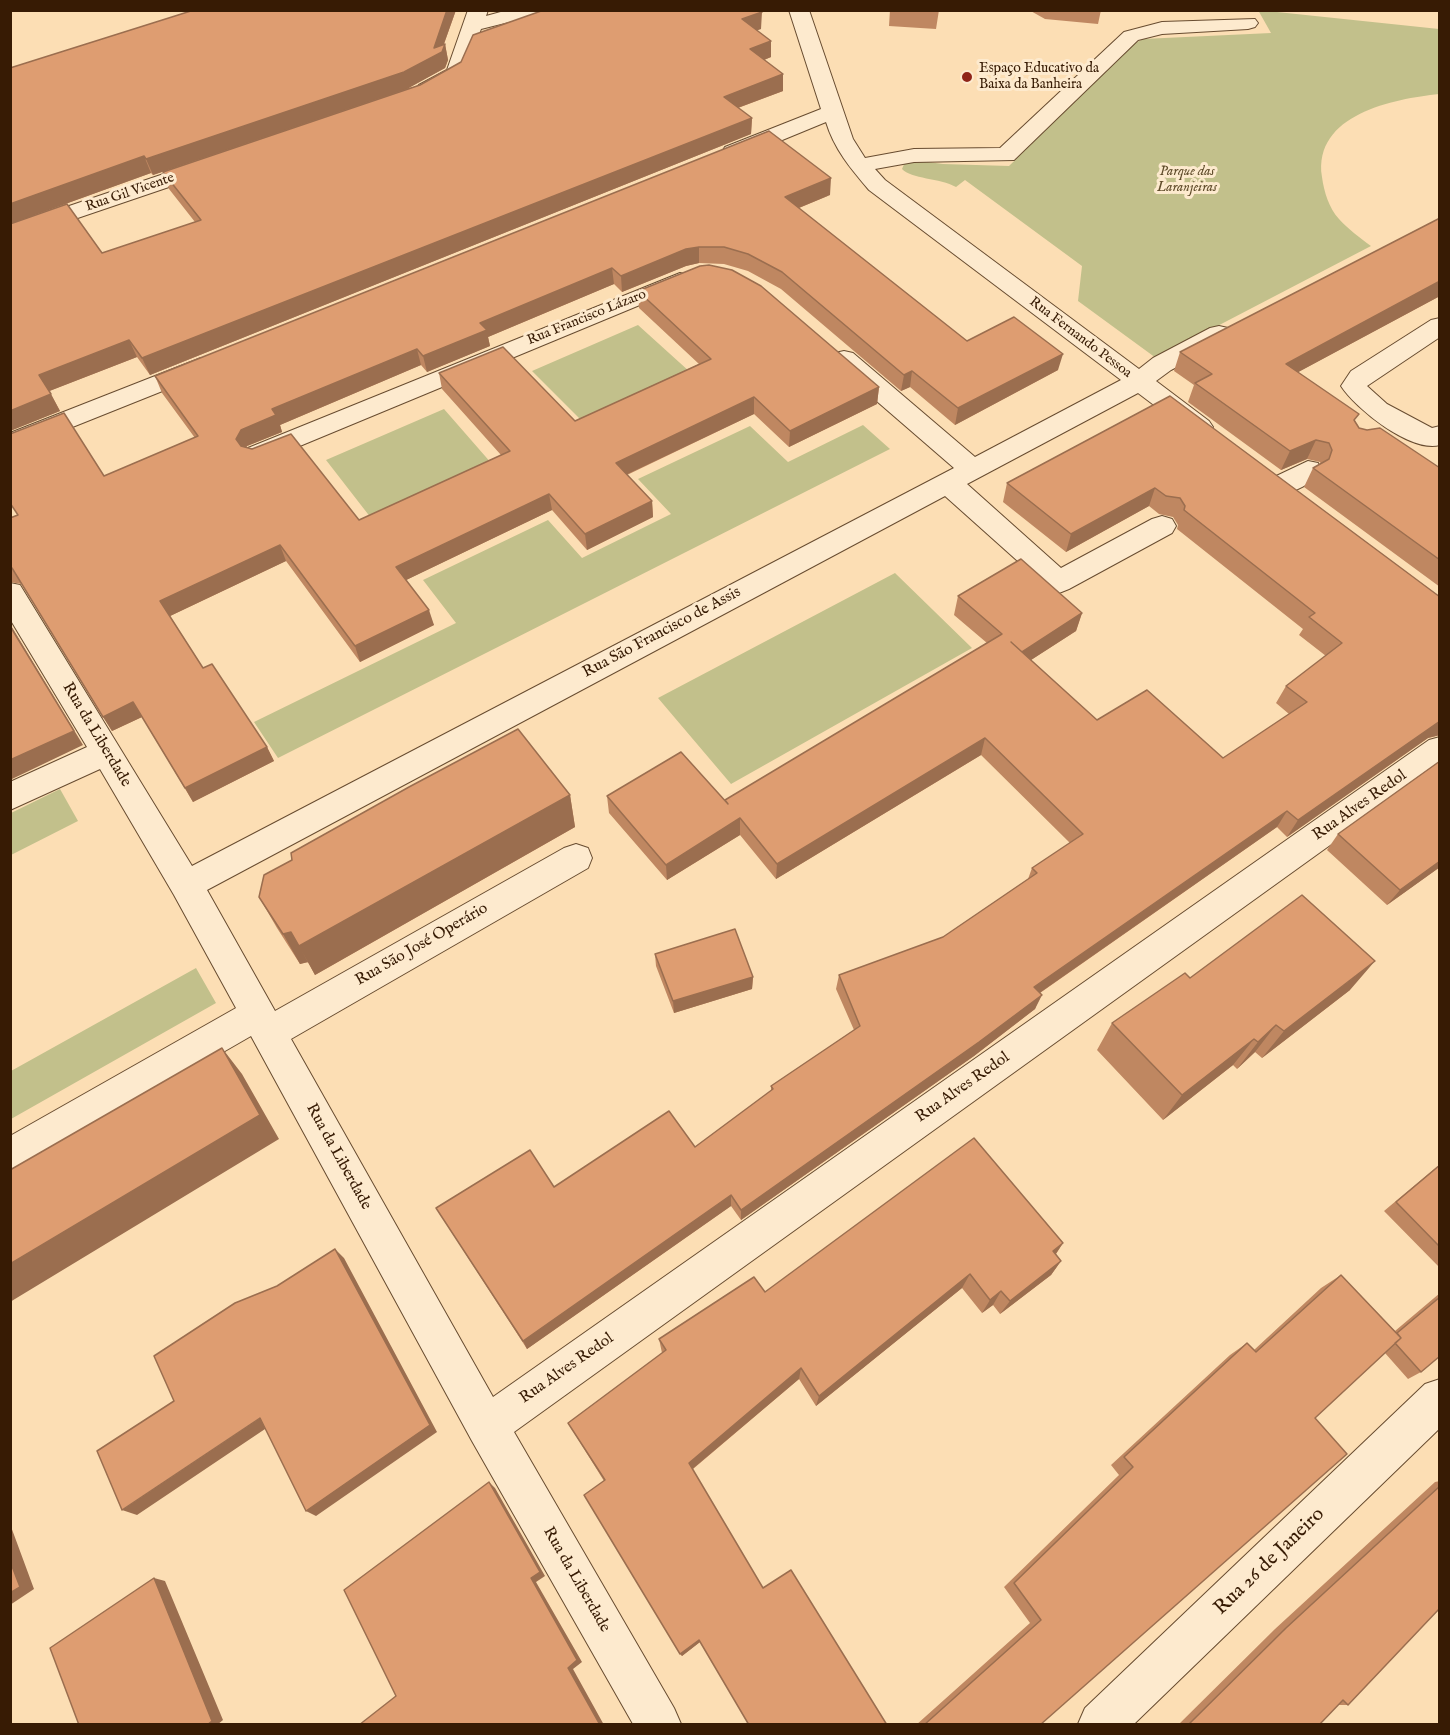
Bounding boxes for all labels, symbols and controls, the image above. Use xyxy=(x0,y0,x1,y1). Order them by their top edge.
place label: Espaço Educativo da Baixa da Banheira xyxy=(979,61,1099,94)
marker: Espaço Educativo da Baixa da Banheira xyxy=(960,70,974,84)
park label: Parque das Laranjeiras xyxy=(1157,164,1217,196)
street label: Rua Gil Vicente xyxy=(83,170,177,216)
street label: Rua Francisco Lázaro xyxy=(525,286,649,350)
street label: Rua Fernando Pessoa xyxy=(1025,294,1135,382)
street label: Rua São Francisco de Assis xyxy=(580,583,744,683)
street label: Rua da Liberdade xyxy=(57,679,135,791)
street label: Rua Alves Redol xyxy=(1309,767,1411,845)
street label: Rua São José Operário xyxy=(352,899,492,991)
street label: Rua Alves Redol xyxy=(912,1049,1014,1127)
street label: Rua da Liberdade xyxy=(301,1101,375,1213)
street label: Rua Alves Redol xyxy=(516,1330,618,1408)
street label: Rua 26 de Janeiro xyxy=(1210,1503,1330,1621)
street label: Rua da Liberdade xyxy=(538,1524,614,1636)

